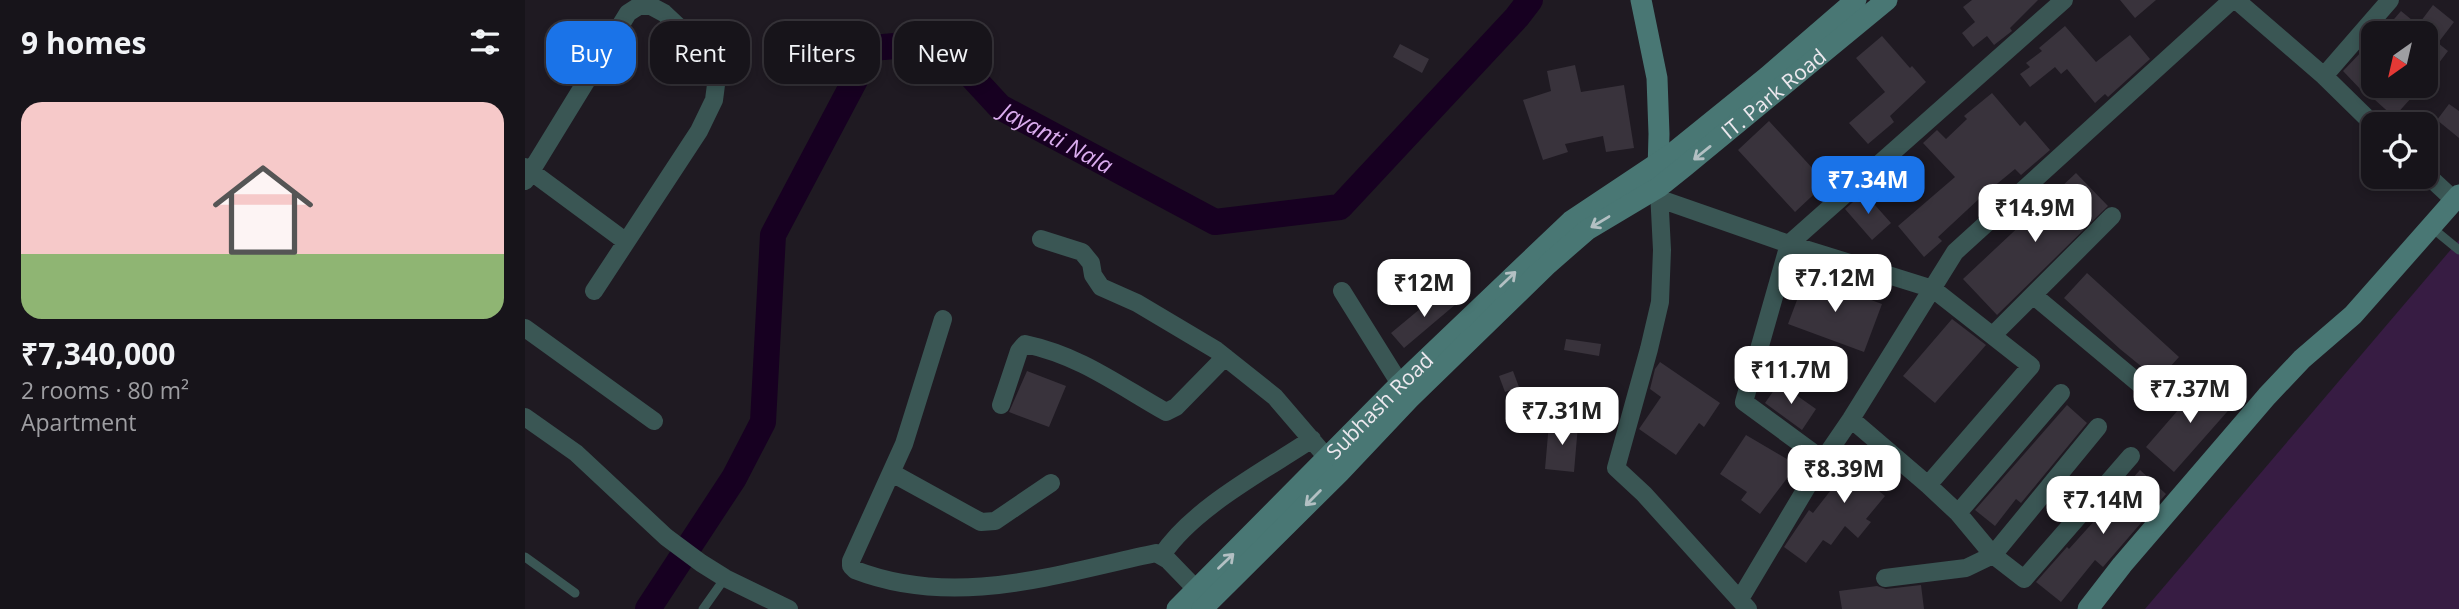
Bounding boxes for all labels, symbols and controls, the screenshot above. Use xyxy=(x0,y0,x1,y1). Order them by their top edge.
chip: Buy xyxy=(546,21,636,84)
chip: Rent xyxy=(650,21,750,84)
chip: Filters xyxy=(764,21,880,84)
chip: New xyxy=(894,21,992,84)
north arrow xyxy=(2361,21,2438,98)
map controls xyxy=(2361,21,2438,189)
text: 9 homes xyxy=(21,22,146,63)
icon: filters xyxy=(466,23,504,61)
street label: IT. Park Road xyxy=(1715,42,1832,145)
water label: Jayanti Nala xyxy=(991,92,1119,181)
button: locate xyxy=(2361,112,2438,189)
one-way arrow xyxy=(1693,145,1711,161)
icon: home xyxy=(200,147,326,273)
pin: ₹7.34M xyxy=(1811,156,1925,216)
text: ₹7.34M xyxy=(1828,163,1908,195)
pin: ₹14.9M xyxy=(1978,184,2092,244)
text: ₹14.9M xyxy=(1995,191,2075,223)
one-way arrow xyxy=(1591,215,1611,229)
pin: ₹7.12M xyxy=(1778,254,1892,314)
pin: ₹12M xyxy=(1383,260,1465,319)
text: ₹7.12M xyxy=(1795,261,1875,293)
text: ₹12M xyxy=(1393,266,1455,298)
one-way arrow xyxy=(1499,270,1516,287)
text: ₹7,340,000 xyxy=(21,333,175,374)
street label: Subhash Road xyxy=(1320,346,1439,465)
pin: ₹11.7M xyxy=(1734,346,1848,406)
text: ₹11.7M xyxy=(1751,353,1831,385)
pin: ₹7.37M xyxy=(2133,366,2247,425)
text: ₹7.37M xyxy=(2150,372,2230,404)
text: 2 rooms · 80 m² xyxy=(21,374,189,406)
pin: ₹7.31M xyxy=(1505,388,1619,447)
text: ₹7.31M xyxy=(1522,394,1602,426)
text: Apartment xyxy=(21,406,137,438)
pin: ₹8.39M xyxy=(1787,446,1901,505)
text: ₹8.39M xyxy=(1804,452,1884,484)
pin: ₹7.14M xyxy=(2046,476,2160,536)
text: ₹7.14M xyxy=(2063,483,2143,515)
one-way arrow xyxy=(1305,490,1322,507)
one-way arrow xyxy=(1217,553,1234,570)

